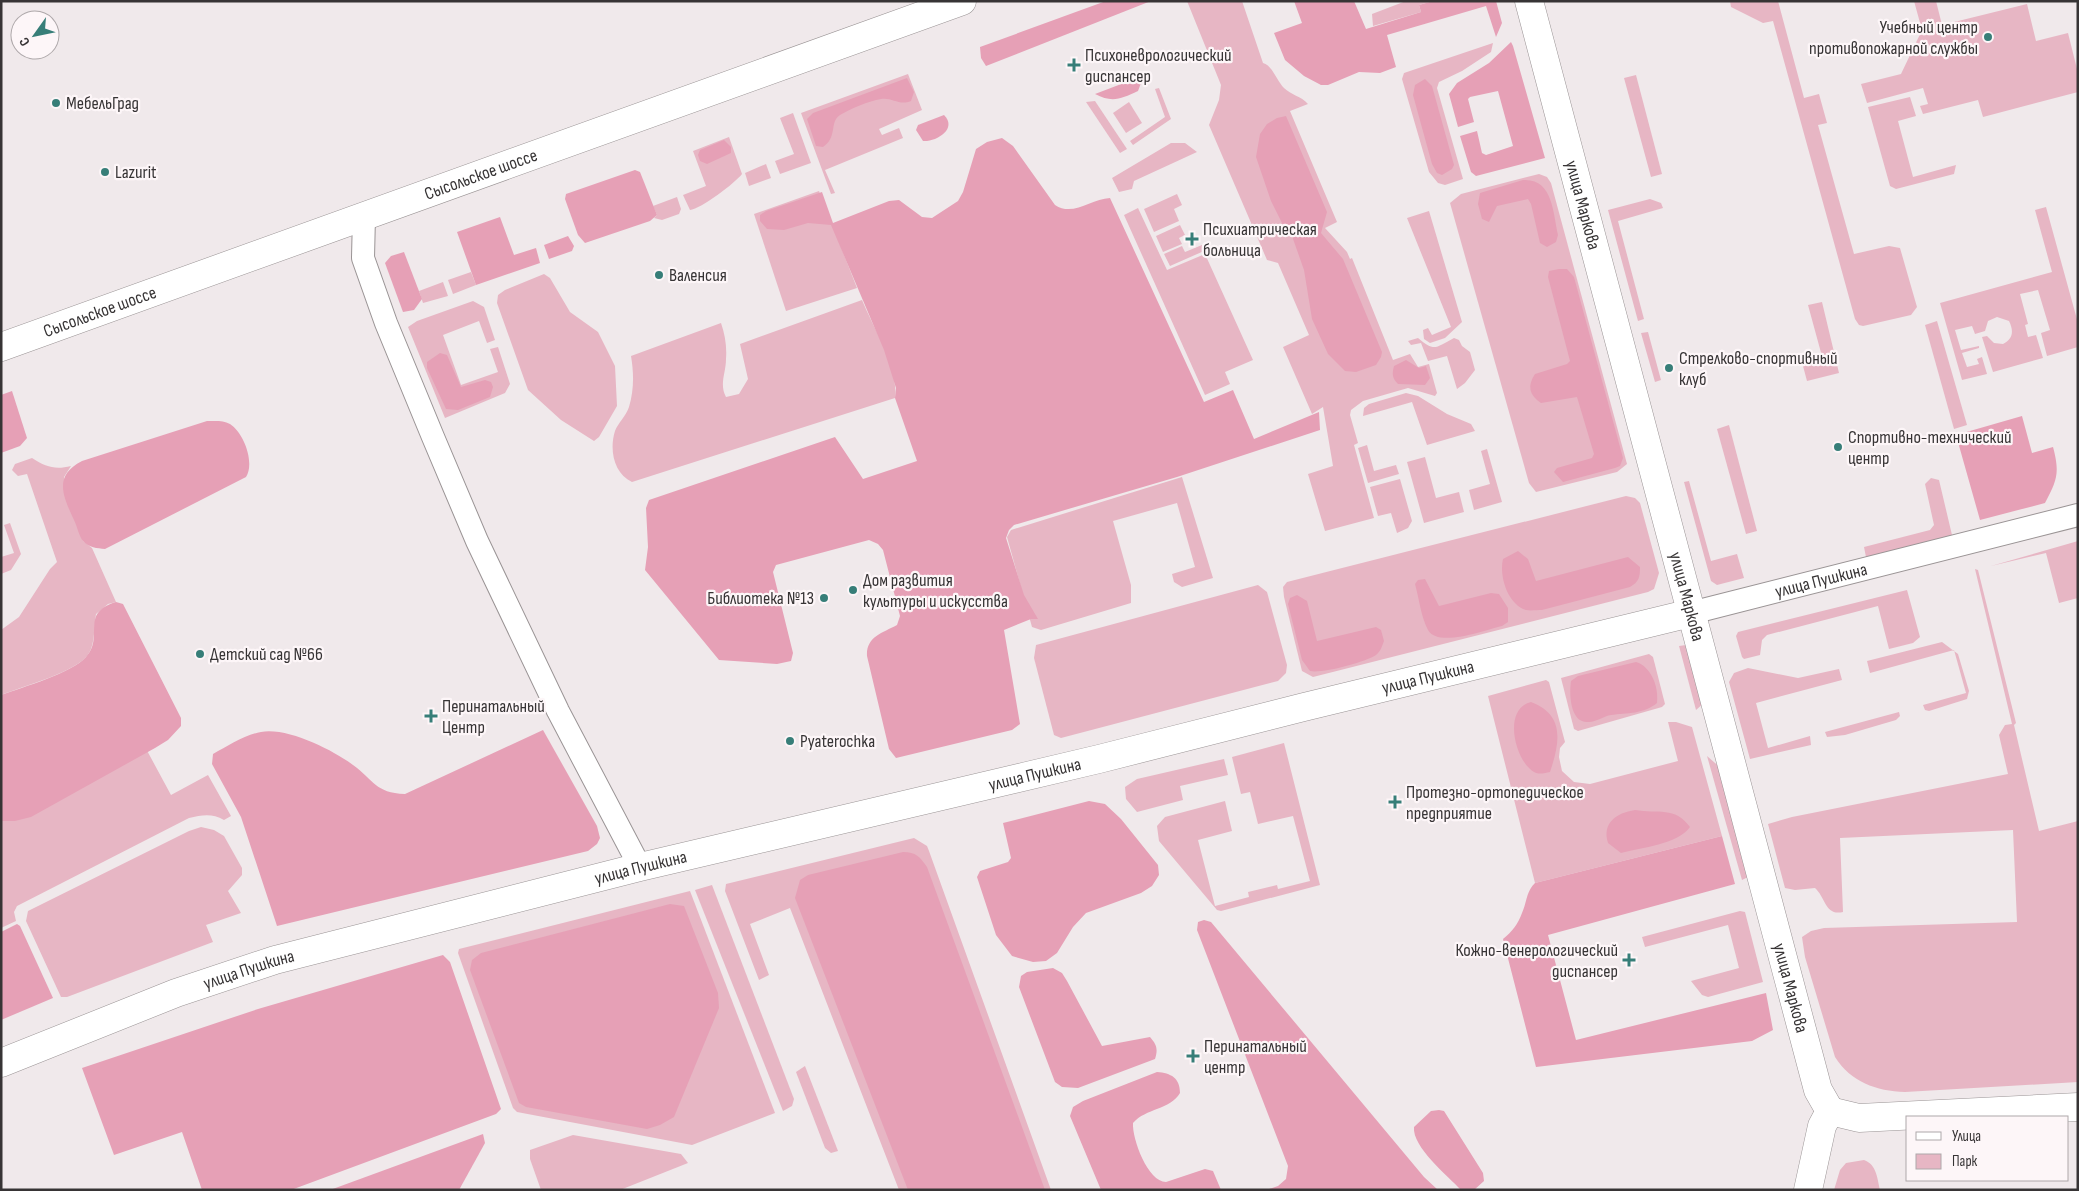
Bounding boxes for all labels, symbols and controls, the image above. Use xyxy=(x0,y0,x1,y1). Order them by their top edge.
north arrow xyxy=(10,10,60,60)
place label: Учебный центр противопожарной службы xyxy=(1809,17,1978,59)
marker: Учебный центр противопожарной службы xyxy=(1982,31,1994,43)
text: С xyxy=(15,34,34,49)
place label: Психоневрологический диспансер xyxy=(1085,45,1231,87)
marker: Психоневрологический диспансер xyxy=(1067,58,1081,72)
place label: МебельГрад xyxy=(66,93,139,114)
marker: МебельГрад xyxy=(50,97,62,109)
street label: Сысольское шоссе xyxy=(422,145,540,205)
street label: улица Маркова xyxy=(1561,158,1605,252)
place label: Lazurit xyxy=(115,162,157,183)
marker: Lazurit xyxy=(99,166,111,178)
place label: Психиатрическая больница xyxy=(1203,219,1317,261)
marker: Психиатрическая больница xyxy=(1185,232,1199,246)
place label: Валенсия xyxy=(669,265,727,286)
marker: Валенсия xyxy=(653,269,665,281)
street label: Сысольское шоссе xyxy=(41,282,159,342)
place label: Стрелково-спортивный клуб xyxy=(1679,348,1838,390)
marker: Стрелково-спортивный клуб xyxy=(1663,362,1675,374)
place label: Спортивно-технический центр xyxy=(1848,427,2011,469)
marker: Спортивно-технический центр xyxy=(1832,441,1844,453)
street label: улица Маркова xyxy=(1665,550,1708,644)
street label: улица Пушкина xyxy=(1773,559,1869,602)
place label: Дом развития культуры и искусства xyxy=(863,570,1008,612)
marker: Дом развития культуры и искусства xyxy=(847,584,859,596)
place label: Библиотека №13 xyxy=(707,588,814,609)
marker: Библиотека №13 xyxy=(818,592,830,604)
place label: Детский сад №66 xyxy=(210,644,323,665)
marker: Детский сад №66 xyxy=(194,648,206,660)
street label: улица Пушкина xyxy=(1380,656,1476,699)
place label: Перинатальный Центр xyxy=(442,696,545,738)
marker: Перинатальный Центр xyxy=(424,709,438,723)
place label: Pyaterochka xyxy=(800,731,875,752)
marker: Pyaterochka xyxy=(784,735,796,747)
street label: улица Пушкина xyxy=(987,754,1083,796)
place label: Протезно-ортопедическое предприятие xyxy=(1406,782,1584,824)
marker: Протезно-ортопедическое предприятие xyxy=(1388,795,1402,809)
street label: улица Пушкина xyxy=(592,846,689,889)
place label: Кожно-венерологический диспансер xyxy=(1455,940,1618,982)
street label: улица Маркова xyxy=(1769,941,1812,1035)
street label: улица Пушкина xyxy=(201,946,297,994)
marker: Кожно-венерологический диспансер xyxy=(1622,953,1636,967)
place label: Перинатальный центр xyxy=(1204,1036,1307,1078)
marker: Перинатальный центр xyxy=(1186,1049,1200,1063)
legend xyxy=(1906,1116,2069,1181)
text: Улица xyxy=(1952,1127,1981,1146)
text: Парк xyxy=(1952,1152,1978,1171)

